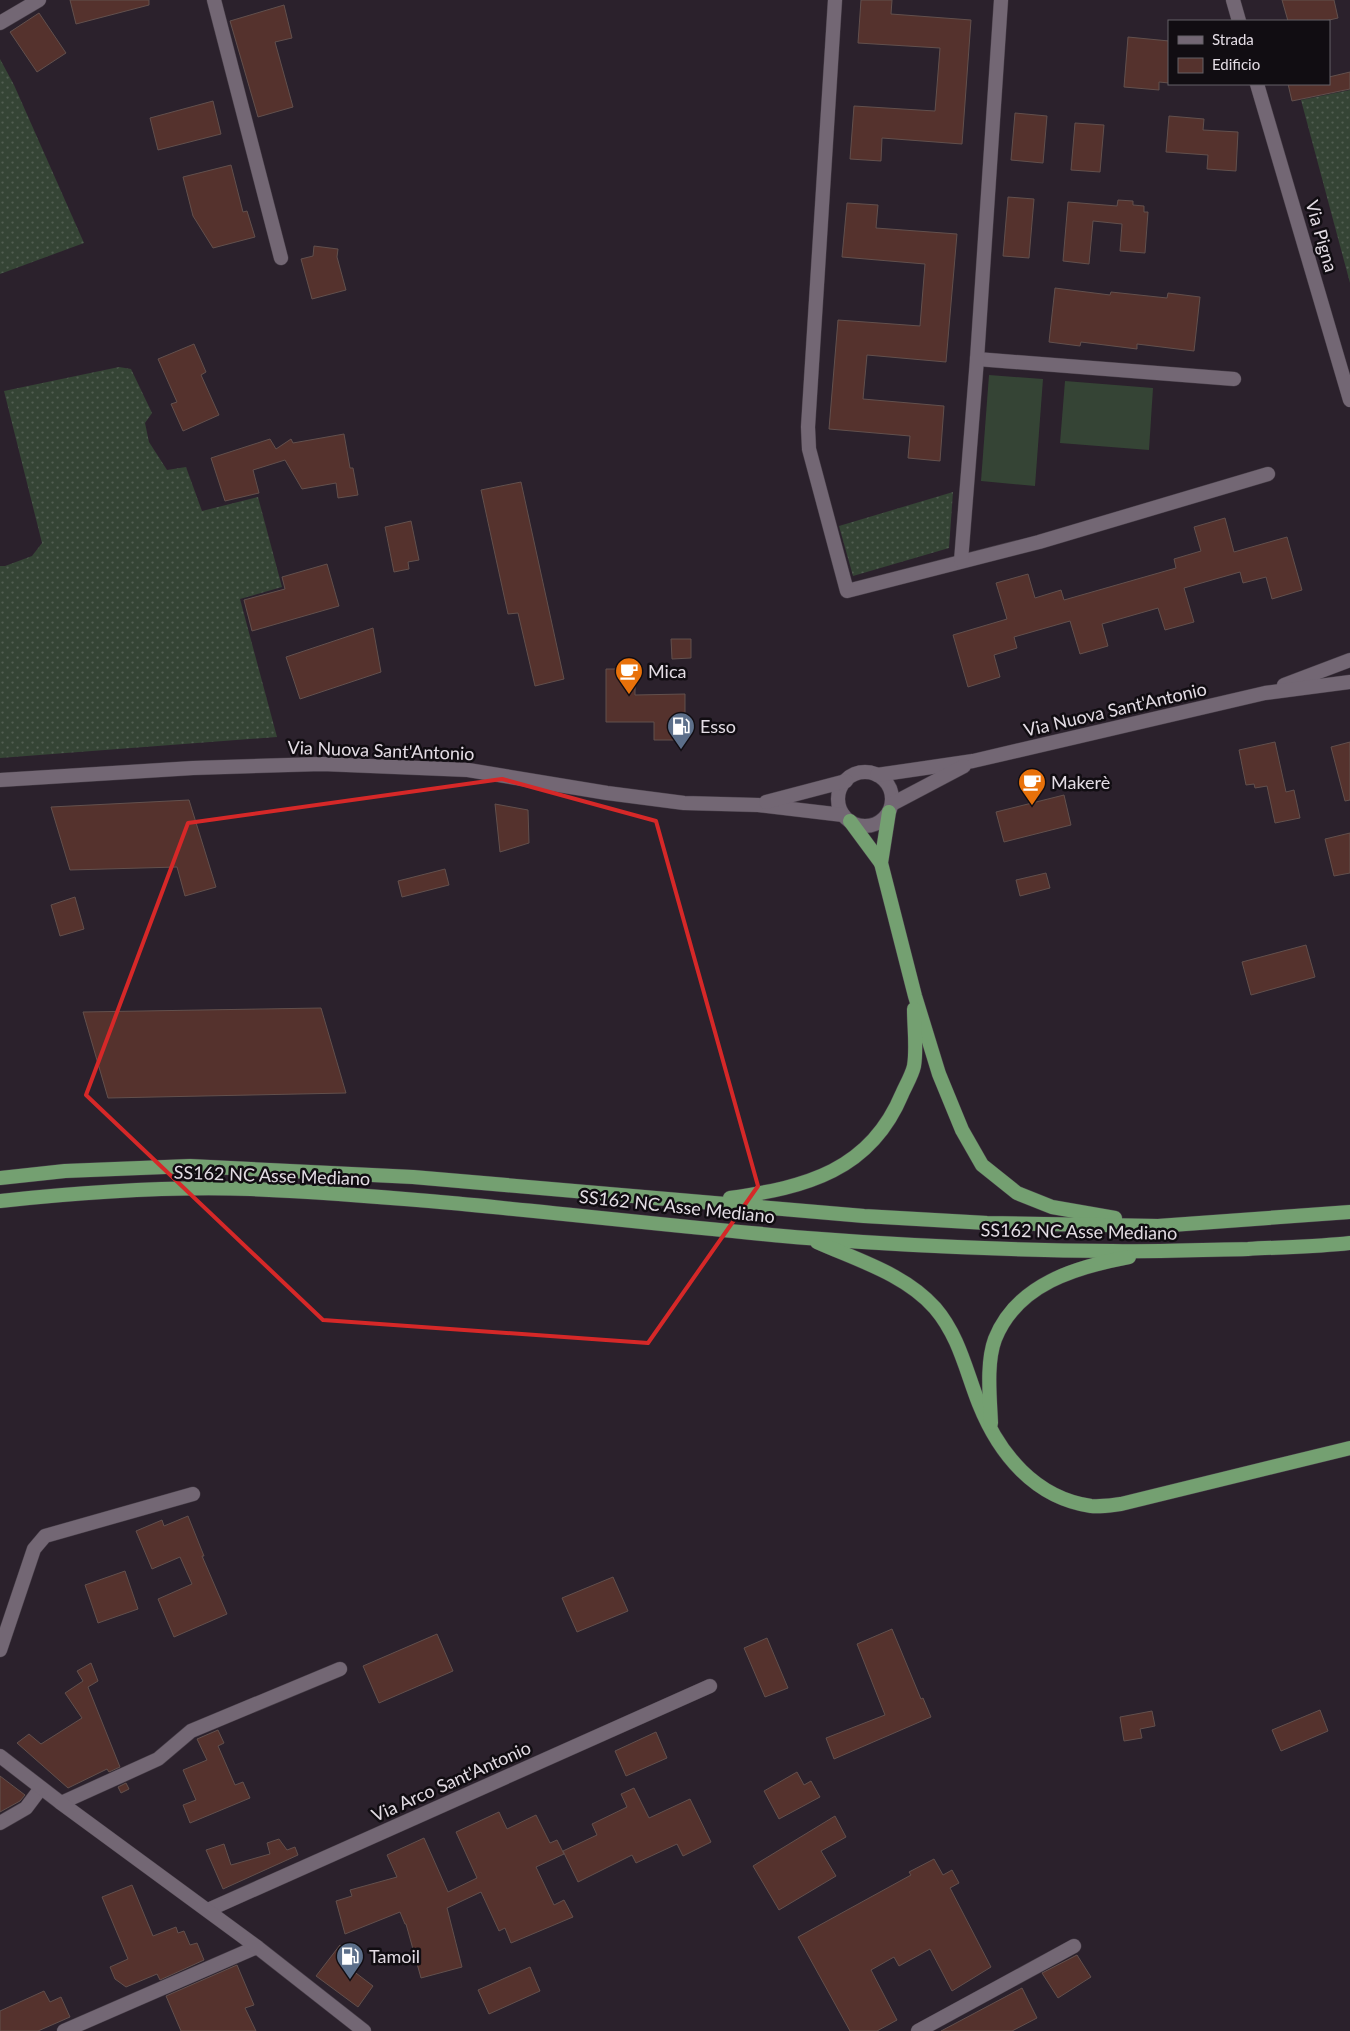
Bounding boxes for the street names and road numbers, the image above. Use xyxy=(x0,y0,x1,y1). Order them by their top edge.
street label: Via Pigna xyxy=(1301,198,1343,274)
street label: Via Nuova Sant'Antonio xyxy=(1021,677,1209,741)
street label: Via Nuova Sant'Antonio xyxy=(287,736,475,764)
street label: SS162 NC Asse Mediano xyxy=(173,1161,371,1189)
street label: SS162 NC Asse Mediano xyxy=(578,1185,776,1227)
street label: SS162 NC Asse Mediano xyxy=(980,1218,1178,1244)
street label: Via Arco Sant'Antonio xyxy=(368,1736,534,1826)

